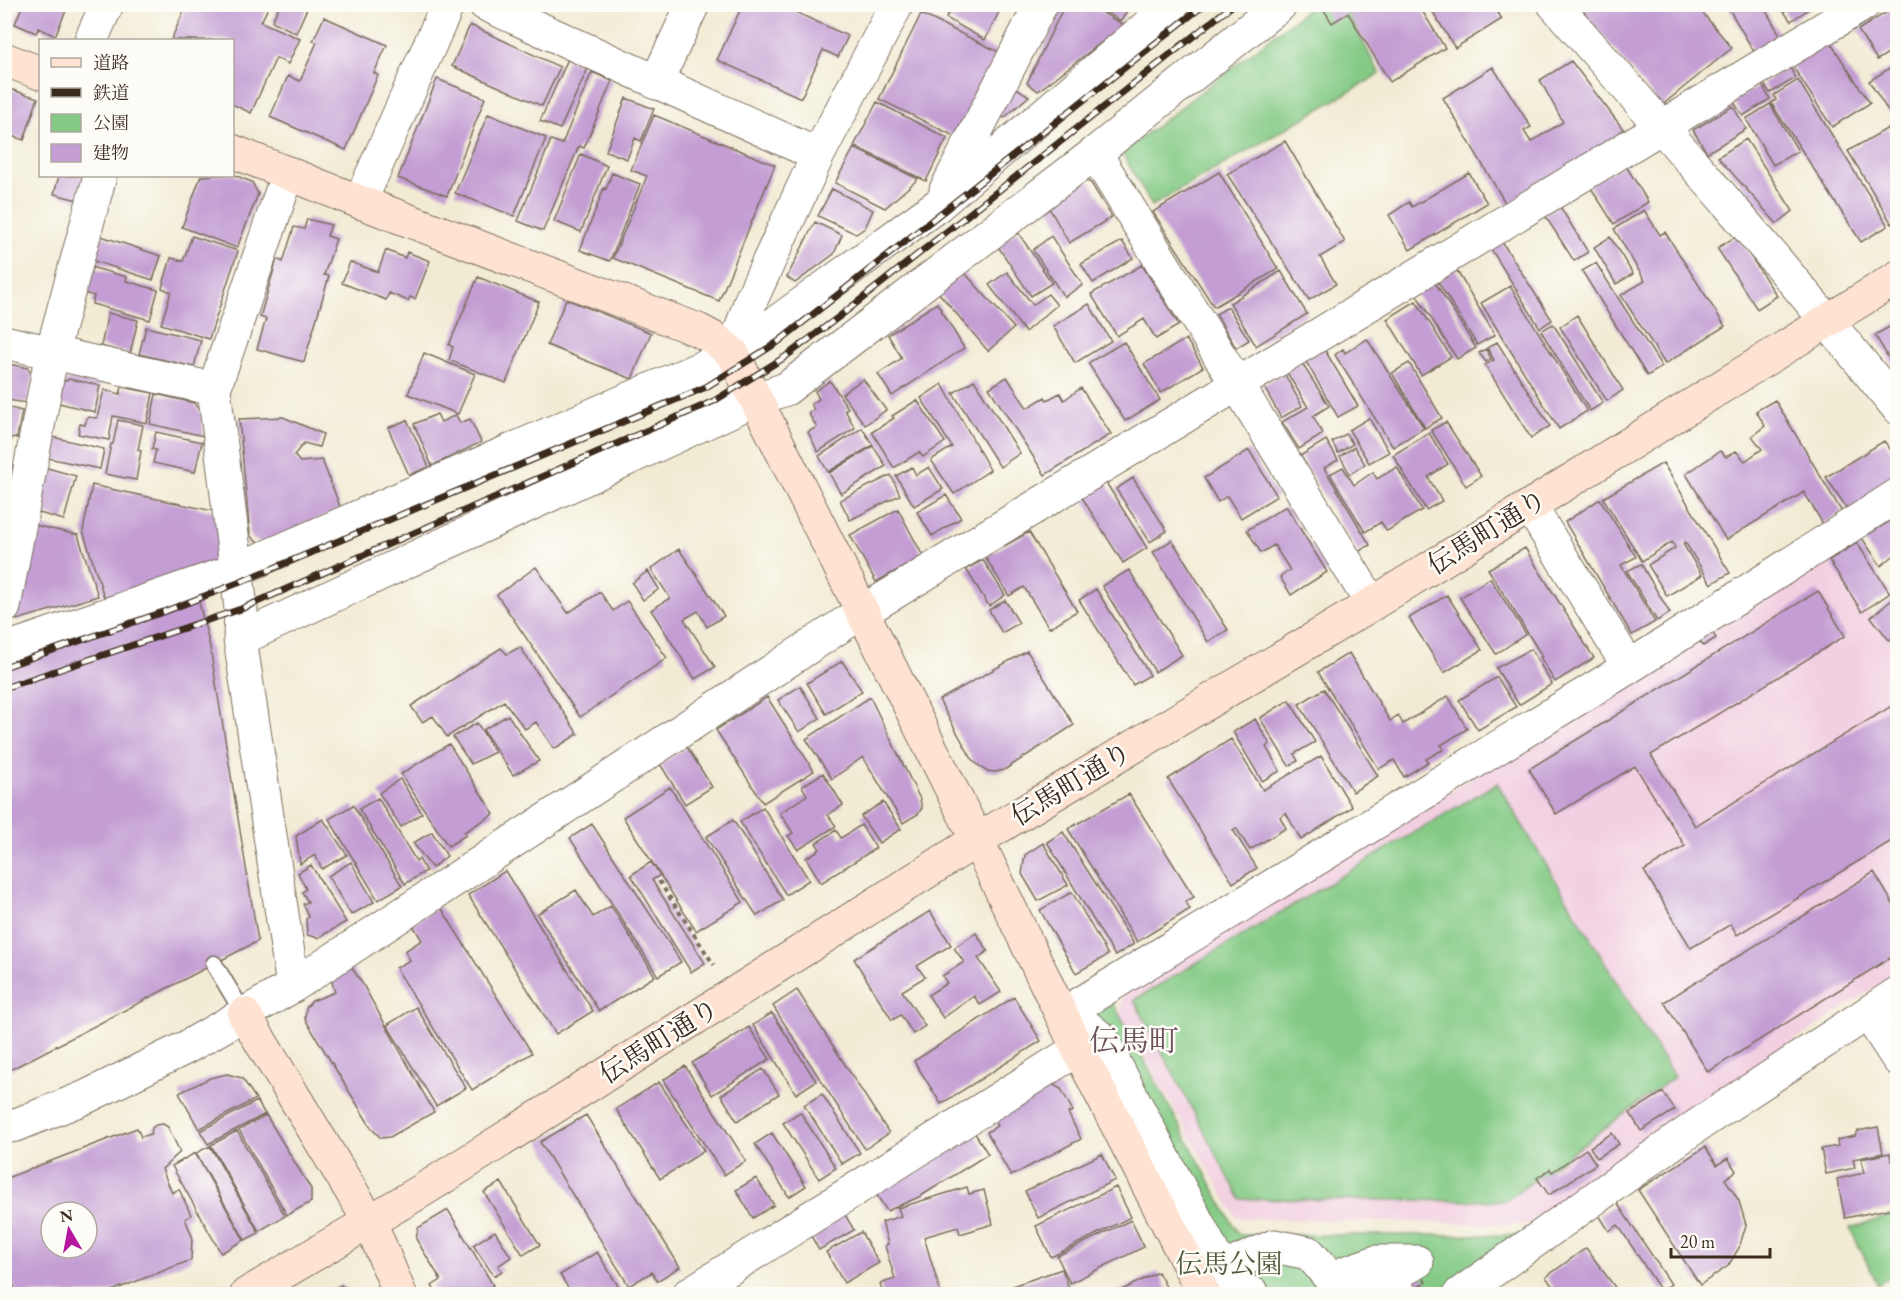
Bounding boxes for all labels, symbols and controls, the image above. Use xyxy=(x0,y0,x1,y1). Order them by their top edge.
legend xyxy=(39,39,234,177)
text: 道路 xyxy=(93,51,129,74)
text: 鉄道 xyxy=(93,81,129,104)
text: 公園 xyxy=(93,111,129,134)
text: 建物 xyxy=(93,141,129,164)
street label: 伝馬町通り xyxy=(1420,481,1553,582)
street label: 伝馬町通り xyxy=(1004,734,1138,833)
street label: 伝馬町通り xyxy=(592,990,725,1091)
district label: 伝馬町 xyxy=(1089,1021,1179,1060)
north arrow xyxy=(39,1200,99,1260)
text: N xyxy=(58,1204,75,1227)
scale bar xyxy=(1671,1221,1770,1259)
text: 20 m xyxy=(1680,1230,1715,1253)
park label: 伝馬公園 xyxy=(1175,1246,1283,1281)

